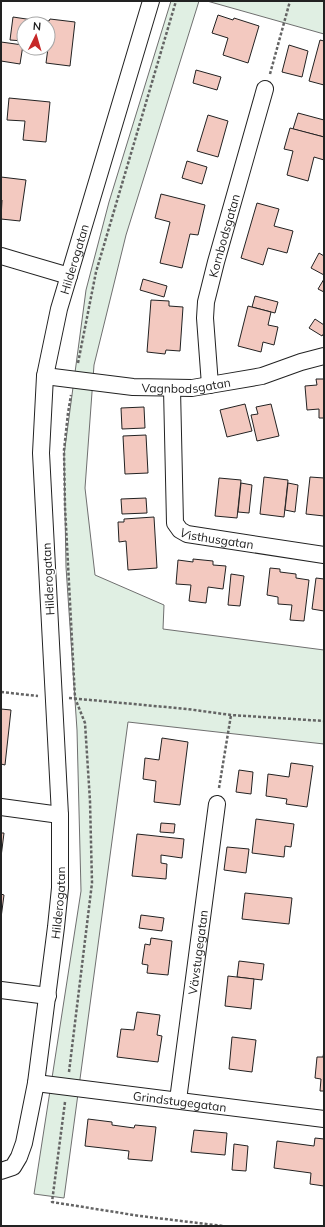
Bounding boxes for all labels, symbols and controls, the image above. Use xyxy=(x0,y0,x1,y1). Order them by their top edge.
north arrow xyxy=(16,16,56,56)
text: N xyxy=(32,19,42,33)
street label: Kornbodsgatan xyxy=(205,192,242,279)
street label: Hilderogatan xyxy=(56,222,92,296)
street label: Vagnbodsgatan xyxy=(142,374,232,396)
street label: Visthusgatan xyxy=(177,524,255,552)
street label: Hilderogatan xyxy=(39,542,57,616)
street label: Hilderogatan xyxy=(47,866,68,940)
street label: Vävstugegatan xyxy=(184,909,210,996)
street label: Grindstugegatan xyxy=(132,1088,227,1114)

